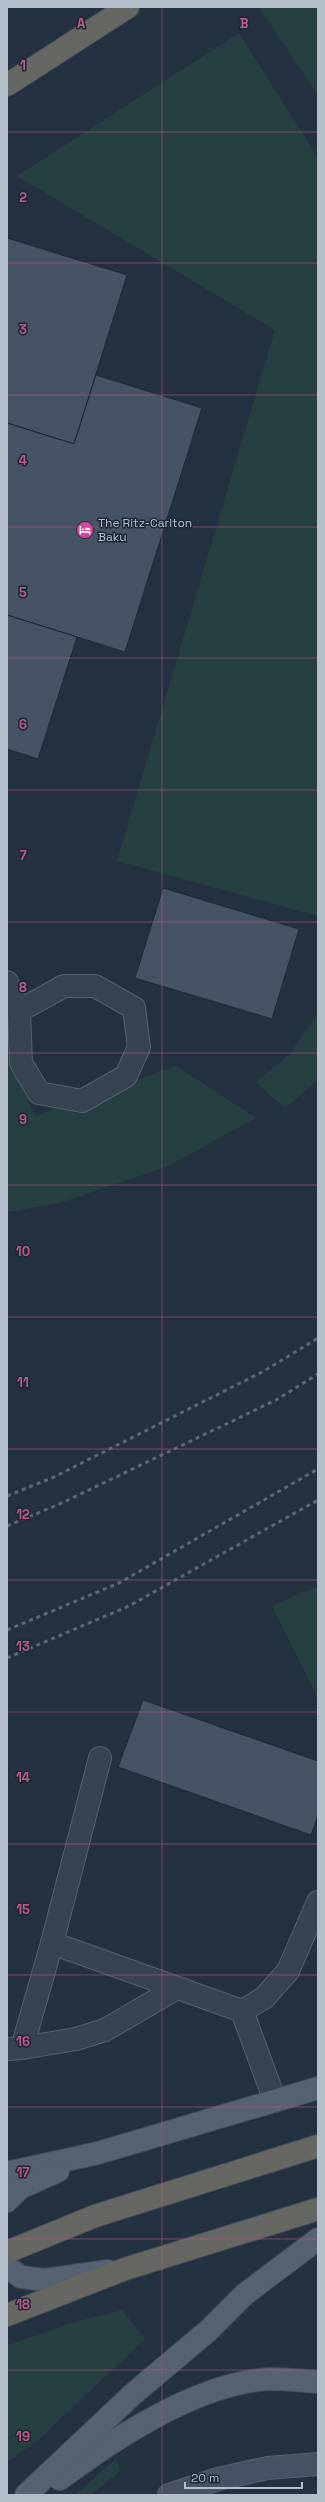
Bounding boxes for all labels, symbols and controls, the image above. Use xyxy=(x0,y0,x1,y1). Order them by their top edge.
text: A xyxy=(77,15,86,32)
text: B xyxy=(240,15,249,32)
text: 1 xyxy=(20,57,26,74)
text: 2 xyxy=(19,189,27,206)
text: 3 xyxy=(19,321,27,338)
text: 4 xyxy=(19,452,27,469)
place label: The Ritz-Carlton Baku xyxy=(98,515,192,545)
hotel icon: The Ritz-Carlton Baku xyxy=(75,520,95,540)
text: 5 xyxy=(19,584,27,601)
text: 6 xyxy=(19,716,27,733)
text: 7 xyxy=(19,847,27,864)
text: 8 xyxy=(19,979,27,996)
text: 9 xyxy=(19,1111,27,1128)
text: 10 xyxy=(16,1243,30,1260)
text: 11 xyxy=(17,1374,29,1391)
text: 12 xyxy=(16,1506,30,1523)
text: 13 xyxy=(16,1638,30,1655)
text: 14 xyxy=(16,1769,30,1786)
text: 15 xyxy=(16,1901,30,1918)
text: 16 xyxy=(16,2033,30,2050)
text: 17 xyxy=(16,2164,30,2181)
text: 18 xyxy=(16,2296,30,2313)
text: 19 xyxy=(16,2428,30,2445)
scale bar xyxy=(185,2464,302,2490)
text: 20 m xyxy=(191,2470,219,2486)

